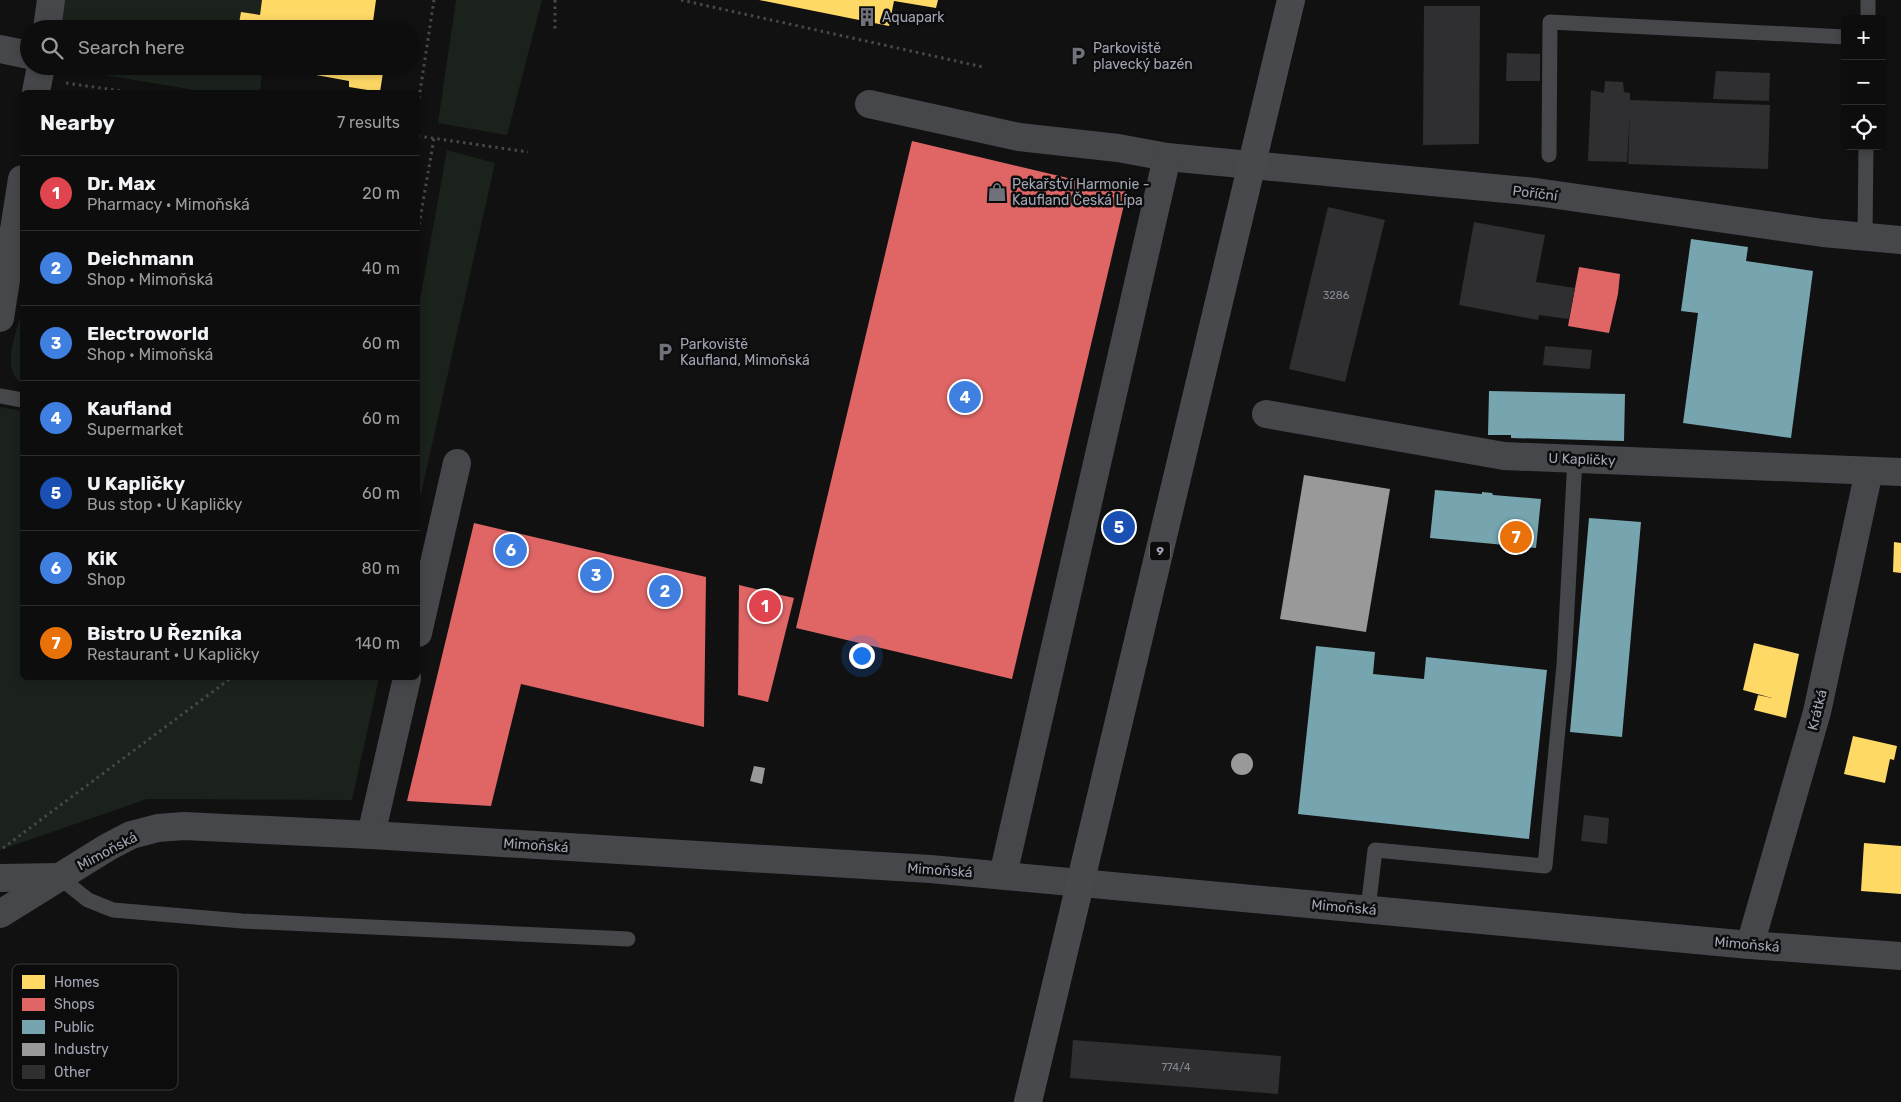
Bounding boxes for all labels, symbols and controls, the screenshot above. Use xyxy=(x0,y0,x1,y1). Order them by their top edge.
building icon: Aquapark xyxy=(856,6,878,28)
place label: Aquapark xyxy=(882,9,945,26)
map controls xyxy=(1841,15,1886,150)
button: + xyxy=(1841,15,1886,60)
search box xyxy=(20,20,420,75)
icon: search xyxy=(38,34,66,62)
text: Search here xyxy=(78,36,185,59)
place label: Parkoviště plavecký bazén xyxy=(1093,40,1193,73)
parking icon: Parkoviště plavecký bazén xyxy=(1067,45,1089,67)
button: − xyxy=(1841,60,1886,105)
button: locate xyxy=(1841,105,1886,150)
text: Nearby xyxy=(40,110,115,135)
text: 7 results xyxy=(337,113,400,132)
text: Dr. Max xyxy=(87,172,156,195)
place label: Pekařství Harmonie - Kaufland Česká Lípa xyxy=(1012,176,1149,209)
shop icon: Pekařství Harmonie - Kaufland Česká Lípa xyxy=(986,181,1008,203)
street label: Poříční xyxy=(1511,182,1559,205)
text: 1 xyxy=(52,184,60,203)
text: 20 m xyxy=(362,184,400,203)
text: Pharmacy · Mimoňská xyxy=(87,195,250,214)
text: Deichmann xyxy=(87,247,194,270)
text: 2 xyxy=(51,259,61,278)
text: 40 m xyxy=(362,259,400,278)
text: Shop · Mimoňská xyxy=(87,270,213,289)
house number: 3286 xyxy=(1323,289,1350,302)
text: Electroworld xyxy=(87,322,209,345)
text: 3 xyxy=(51,334,61,353)
text: 60 m xyxy=(362,334,400,353)
place label: Parkoviště Kaufland, Mimoňská xyxy=(680,336,810,369)
parking icon: Parkoviště Kaufland, Mimoňská xyxy=(654,341,676,363)
text: Shop · Mimoňská xyxy=(87,345,213,364)
pin: 4 xyxy=(949,378,981,416)
text: Kaufland xyxy=(87,397,172,420)
text: 4 xyxy=(51,409,61,428)
text: 60 m xyxy=(362,409,400,428)
text: Supermarket xyxy=(87,420,183,439)
street label: U Kapličky xyxy=(1548,450,1616,469)
text: U Kapličky xyxy=(87,472,185,495)
text: 5 xyxy=(51,484,61,503)
text: 60 m xyxy=(362,484,400,503)
text: Bus stop · U Kapličky xyxy=(87,495,242,514)
pin: 5 xyxy=(1103,508,1135,546)
pin: 7 xyxy=(1500,518,1532,556)
pin: 6 xyxy=(495,531,527,569)
road number: 9 xyxy=(1150,542,1170,560)
text: KiK xyxy=(87,547,118,570)
pin: 3 xyxy=(580,556,612,594)
text: 6 xyxy=(51,559,61,578)
text: 80 m xyxy=(362,559,400,578)
text: Shop xyxy=(87,570,125,589)
pin: 2 xyxy=(649,572,681,610)
pin: 1 xyxy=(749,587,781,625)
text: Bistro U Řezníka xyxy=(87,622,242,645)
text: 7 xyxy=(51,634,61,653)
text: 140 m xyxy=(355,634,400,653)
your location xyxy=(849,643,875,669)
text: Restaurant · U Kapličky xyxy=(87,645,260,664)
street label: Krátká xyxy=(1804,688,1831,732)
street label: Mimoňská xyxy=(74,829,140,874)
street label: Mimoňská xyxy=(503,835,569,856)
street label: Mimoňská xyxy=(907,860,973,881)
street label: Mimoňská xyxy=(1311,896,1377,919)
street label: Mimoňská xyxy=(1714,933,1780,956)
legend xyxy=(12,964,178,1090)
text: Homes xyxy=(54,974,99,991)
text: Shops xyxy=(54,996,95,1013)
text: Public xyxy=(54,1019,95,1036)
text: Industry xyxy=(54,1041,109,1058)
house number: 774/4 xyxy=(1161,1061,1191,1074)
text: Other xyxy=(54,1064,91,1081)

